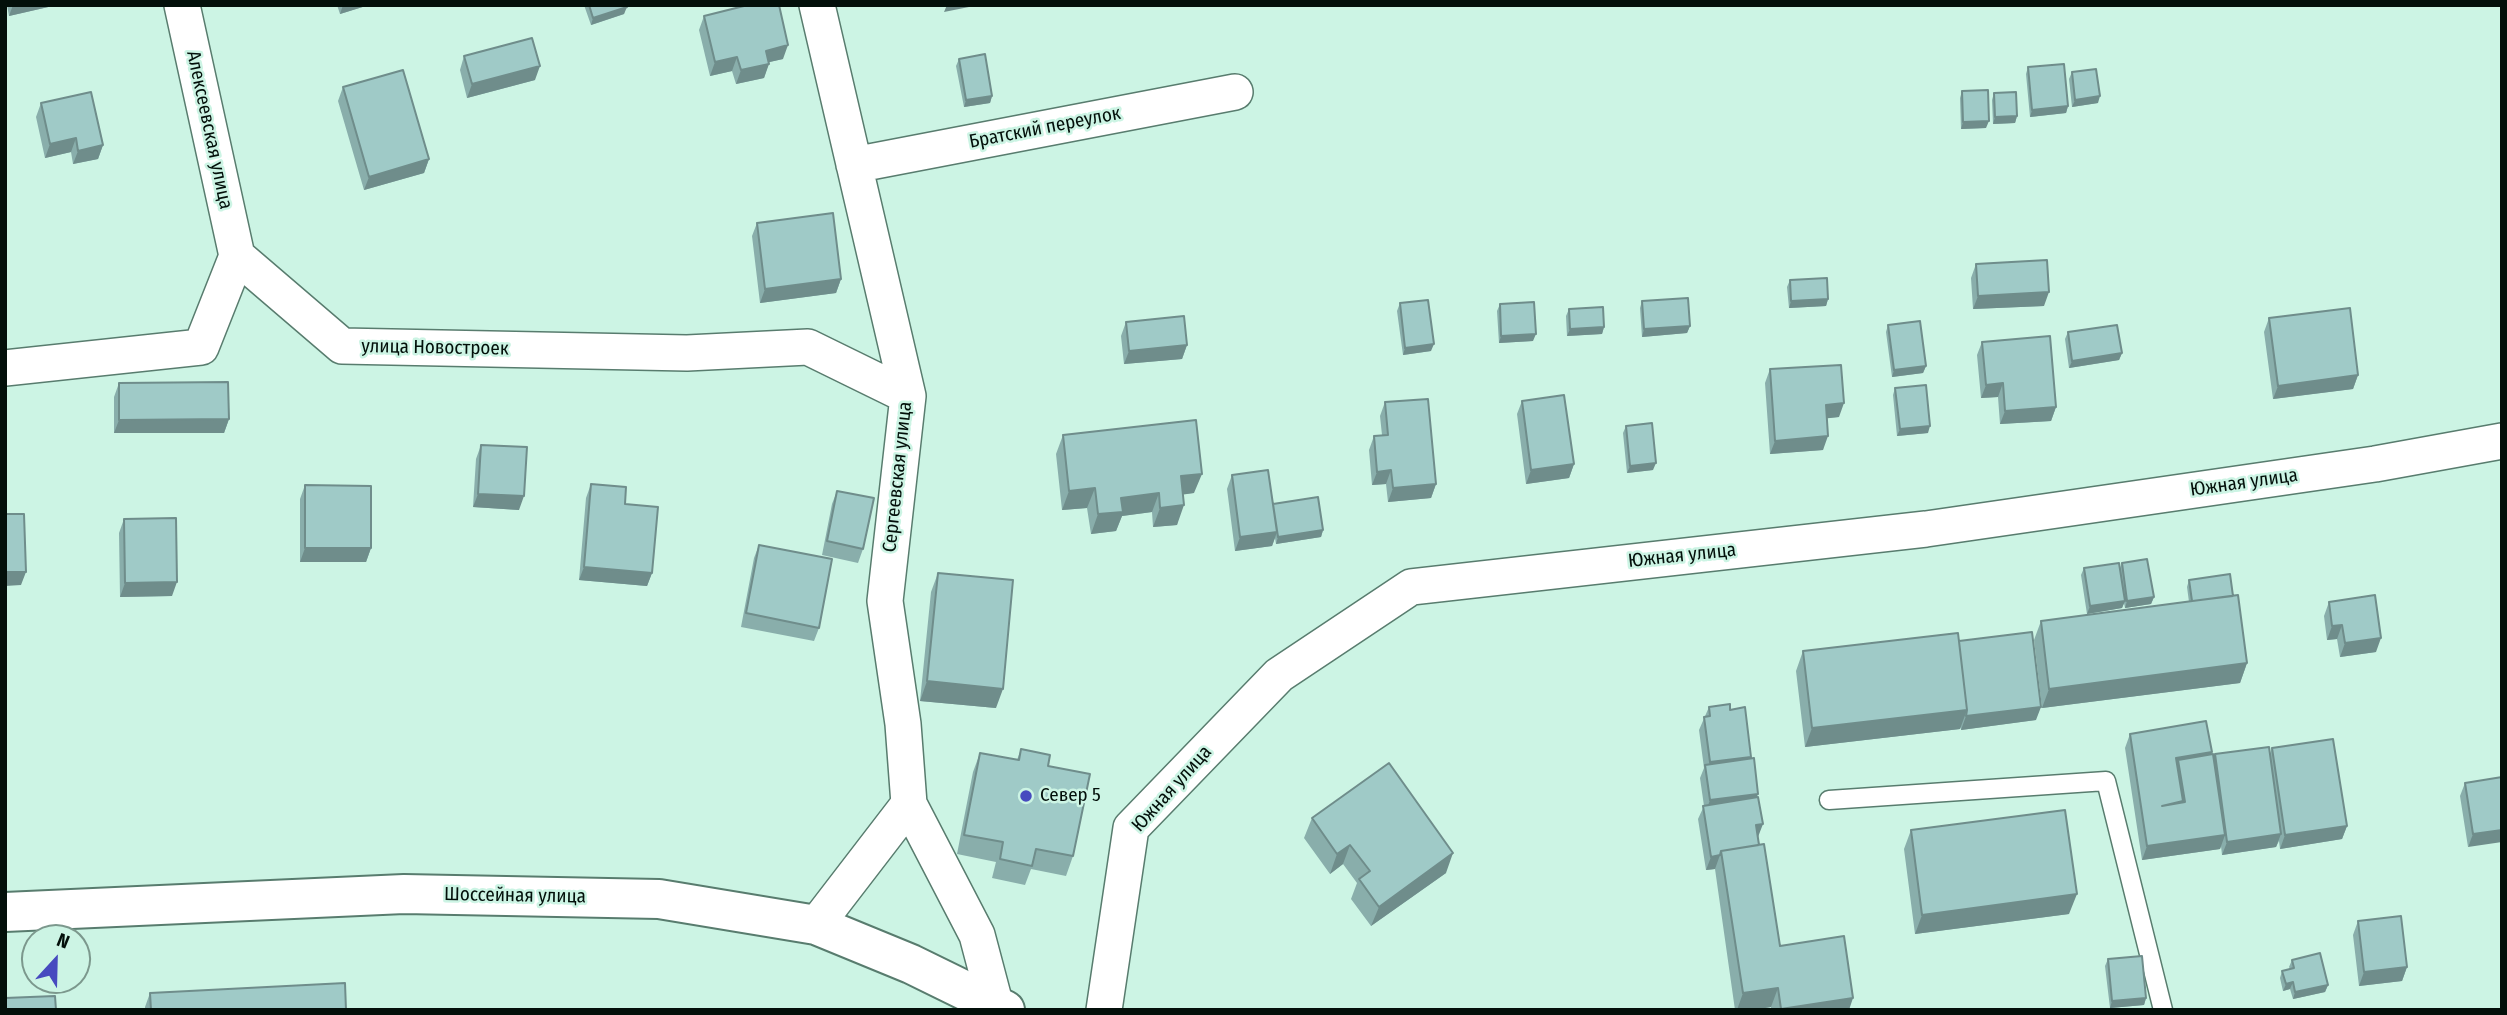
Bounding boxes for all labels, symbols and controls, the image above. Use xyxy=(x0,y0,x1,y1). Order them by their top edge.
street label: Алексеевская улица xyxy=(181,49,237,211)
street label: Братский переулок xyxy=(967,102,1123,154)
street label: улица Новостроек xyxy=(361,335,509,361)
street label: Сергеевская улица xyxy=(879,400,917,554)
street label: Южная улица xyxy=(2189,464,2299,502)
street label: Южная улица xyxy=(1627,539,1737,573)
street label: Южная улица xyxy=(1127,741,1217,837)
place label: Север 5 xyxy=(1040,785,1101,807)
marker: Север 5 xyxy=(1018,788,1034,804)
street label: Шоссейная улица xyxy=(444,883,586,909)
north arrow xyxy=(21,924,91,994)
text: N xyxy=(54,928,73,954)

